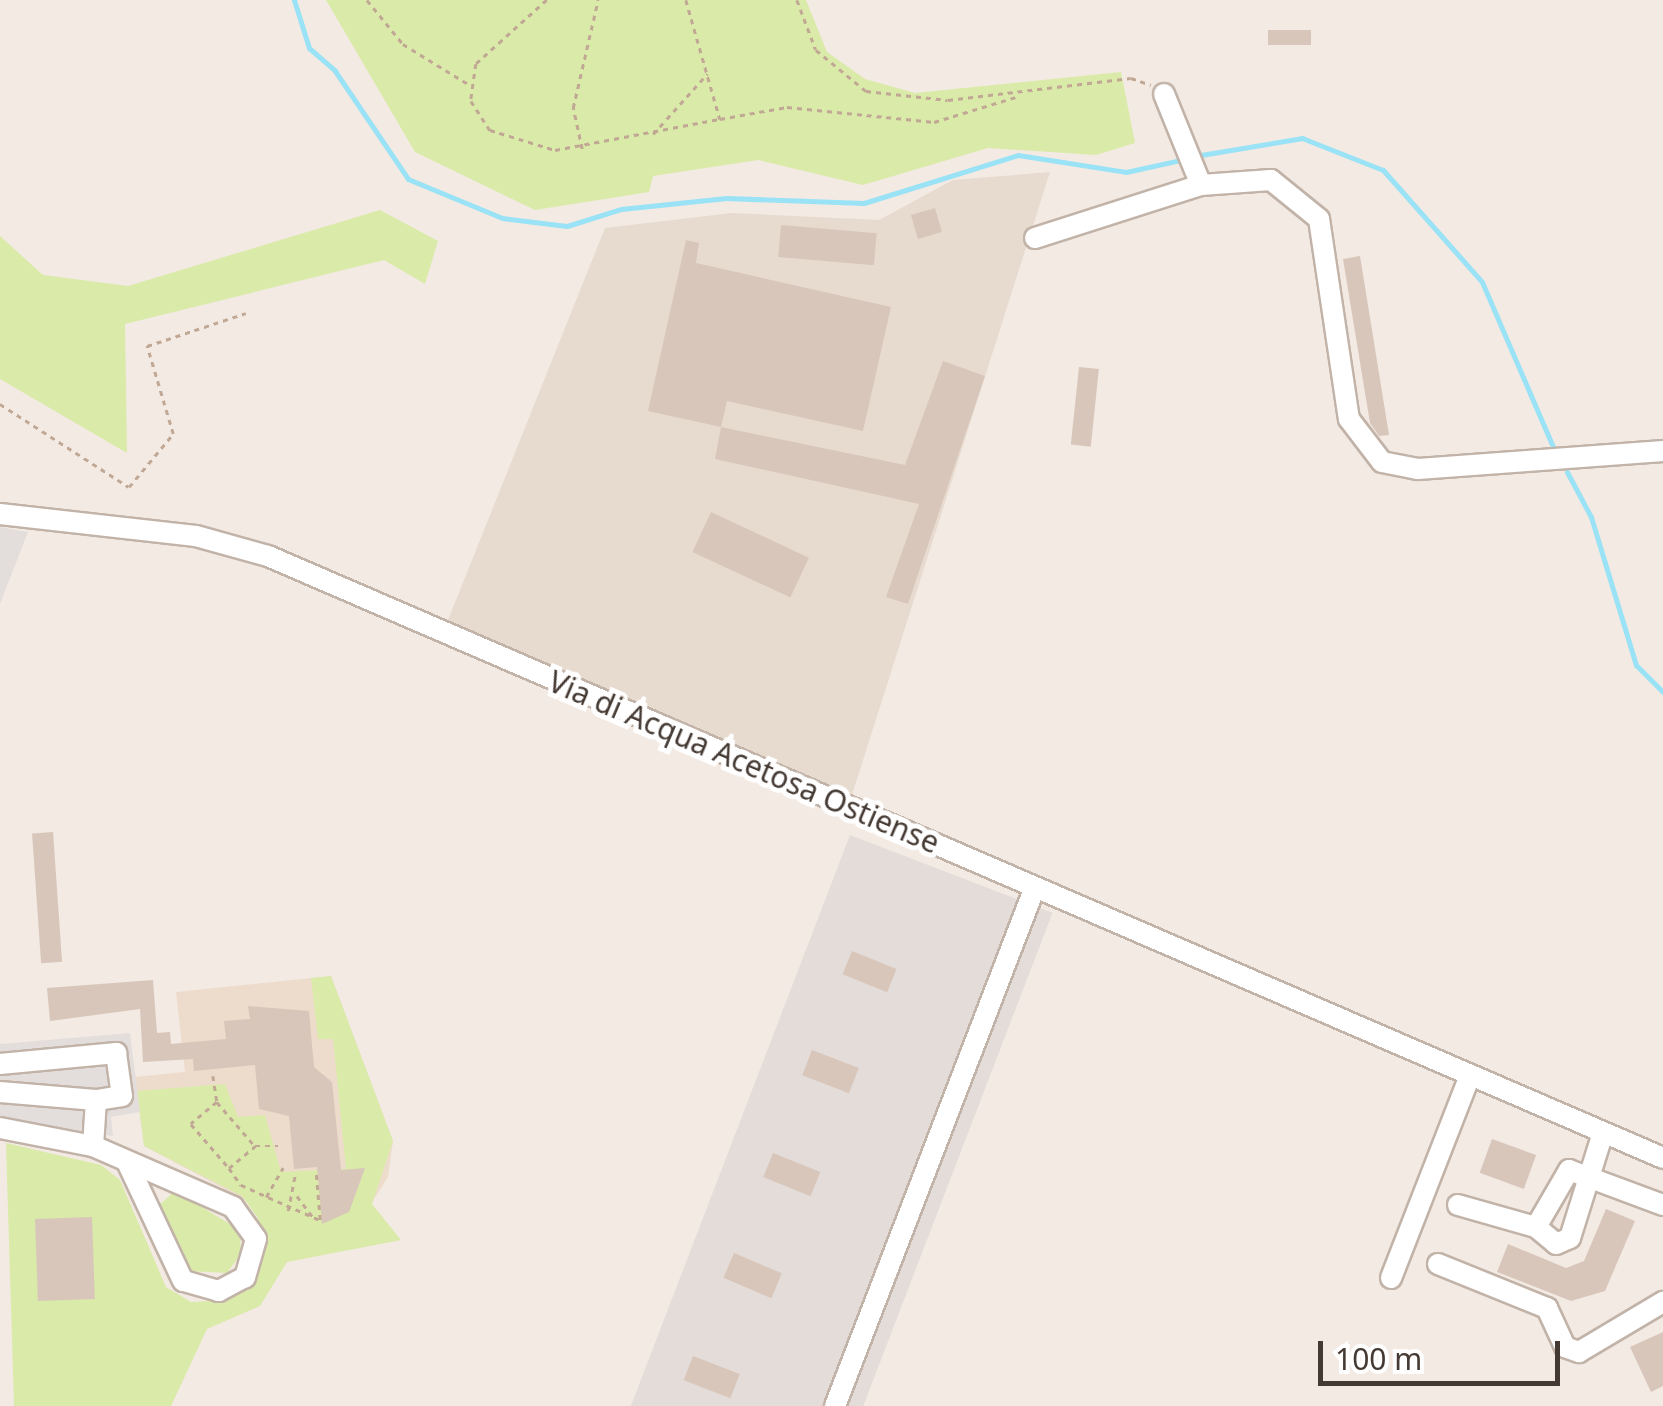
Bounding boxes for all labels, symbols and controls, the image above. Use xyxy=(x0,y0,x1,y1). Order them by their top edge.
street label: Via di Acqua Acetosa Ostiense xyxy=(543,663,945,861)
scale bar xyxy=(1323,1321,1566,1383)
text: 100 m xyxy=(1335,1338,1422,1379)

